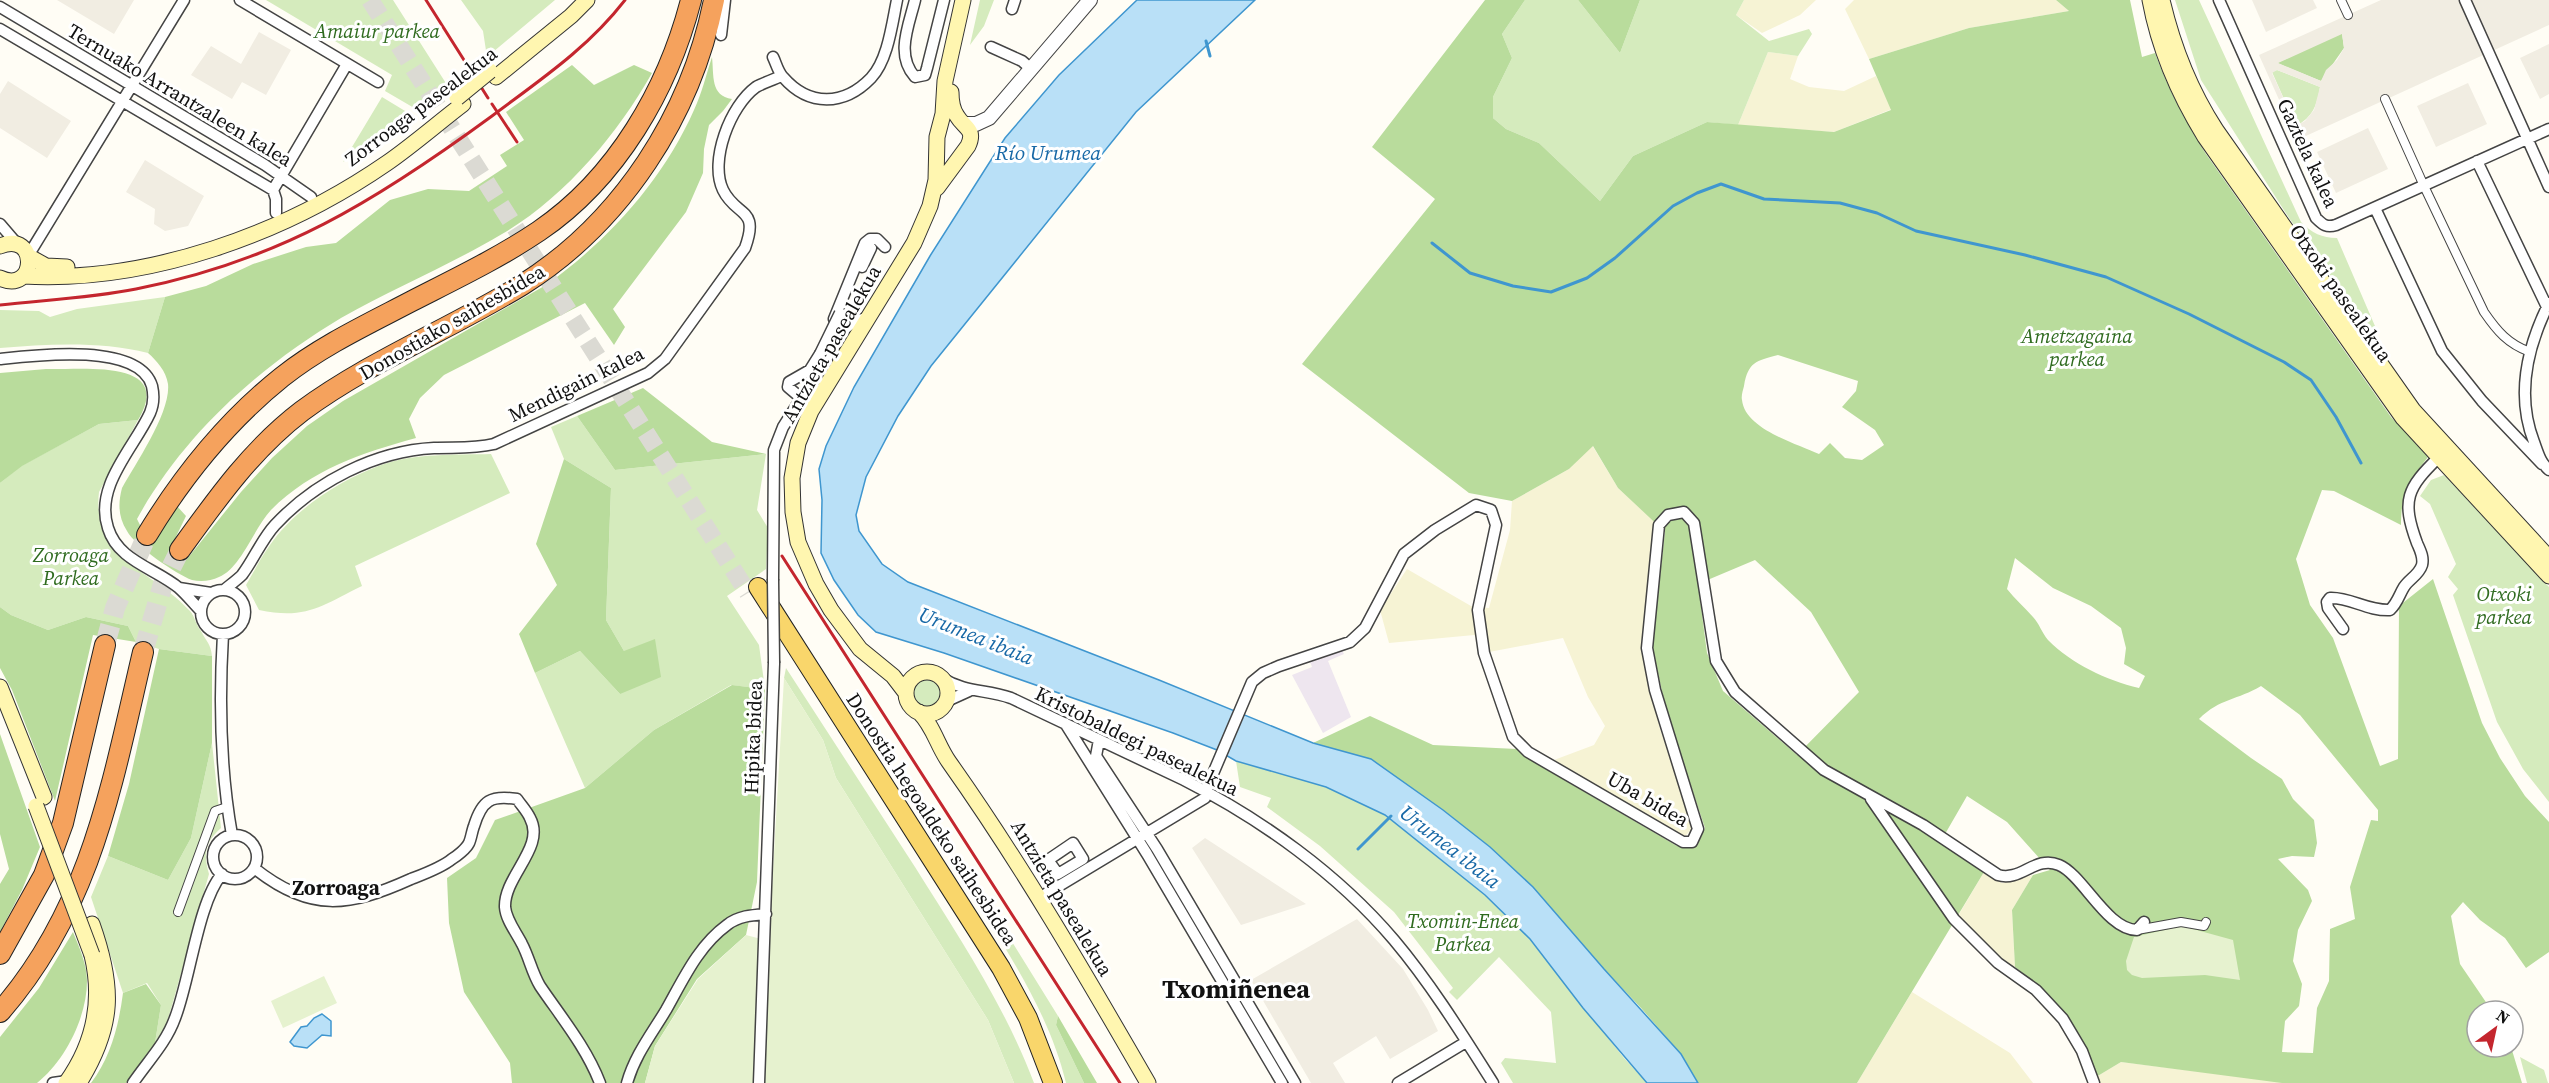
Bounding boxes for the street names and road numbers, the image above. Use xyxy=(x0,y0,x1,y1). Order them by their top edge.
street label: Ternuako Arrantzaleen kalea xyxy=(62,17,298,174)
street label: Zorroaga pasealekua xyxy=(339,39,504,173)
street label: Gaztela kalea xyxy=(2271,94,2346,213)
street label: Otxoki pasealekua xyxy=(2283,218,2400,368)
street label: Donostiako saihesbidea xyxy=(354,257,551,387)
street label: Antzieta pasealekua xyxy=(774,259,888,428)
street label: Mendigain kalea xyxy=(504,339,649,429)
street label: Hipika bidea xyxy=(737,679,769,794)
street label: Kristobaldegi pasealekua xyxy=(1030,679,1244,803)
street label: Donostia hegoaldeko saihesbidea xyxy=(840,687,1025,951)
street label: Uba bidea xyxy=(1602,764,1695,834)
street label: Antzieta pasealekua xyxy=(1004,815,1120,982)

